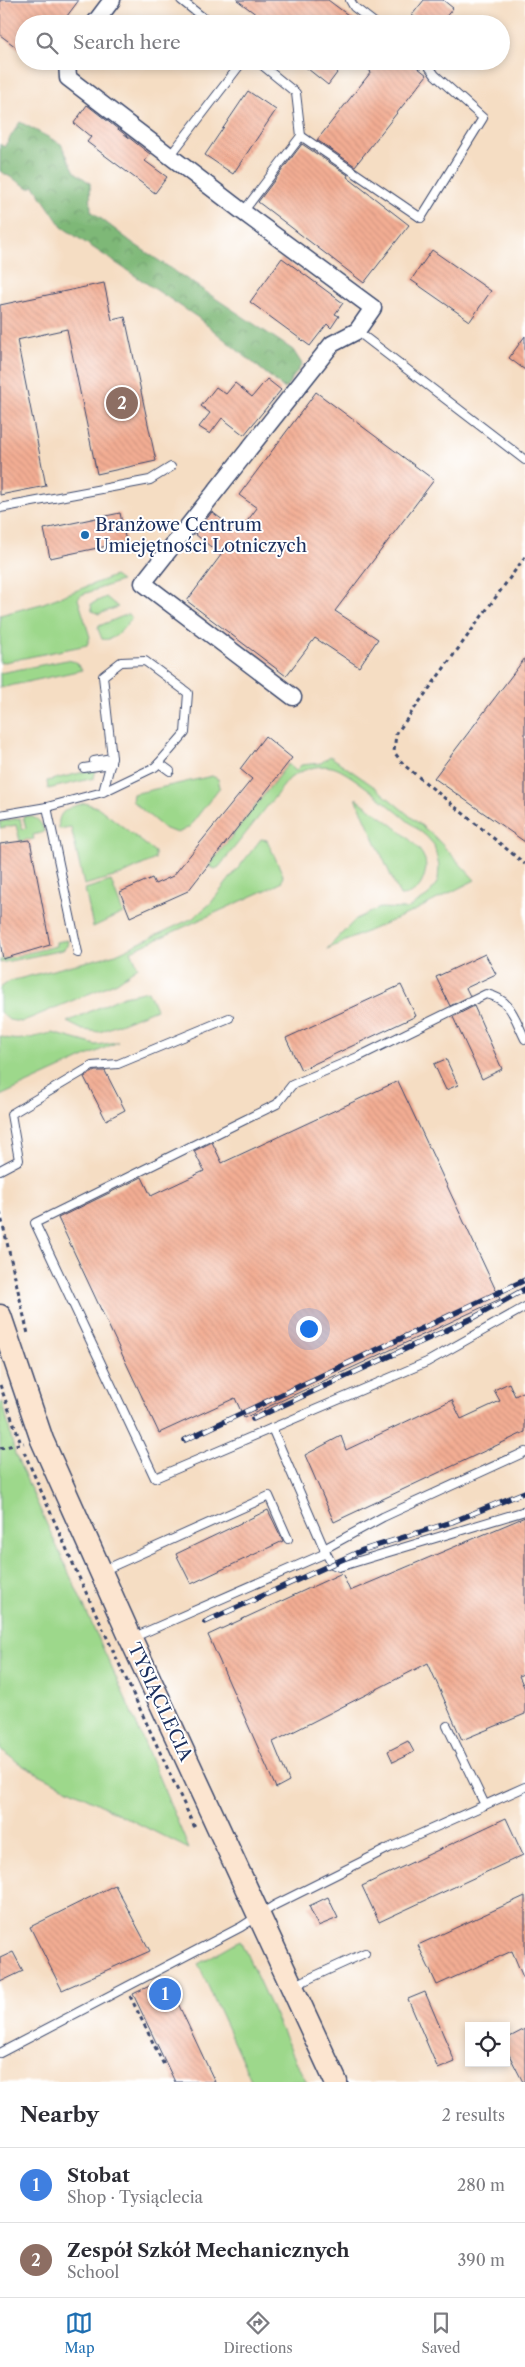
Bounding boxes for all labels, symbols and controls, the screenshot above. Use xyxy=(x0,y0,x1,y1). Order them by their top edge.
search box xyxy=(15,15,510,70)
icon: search xyxy=(33,29,61,57)
text: Search here xyxy=(73,31,181,54)
pin: 2 xyxy=(106,384,138,422)
place label: Branżowe Centrum Umiejętności Lotniczych xyxy=(95,514,307,557)
marker: Branżowe Centrum Umiejętności Lotniczych xyxy=(79,529,91,541)
your location xyxy=(296,1316,322,1342)
street label: TYSIĄCLECIA xyxy=(123,1639,197,1765)
pin: 1 xyxy=(149,1975,181,2013)
map controls xyxy=(465,2022,510,2067)
button: locate xyxy=(465,2022,510,2067)
text: Nearby xyxy=(20,2102,99,2127)
text: 2 results xyxy=(442,2105,505,2125)
text: Stobat xyxy=(67,2164,130,2187)
text: 1 xyxy=(32,2175,40,2195)
text: 280 m xyxy=(457,2175,505,2195)
text: Shop · Tysiąclecia xyxy=(67,2187,203,2207)
text: Zespół Szkół Mechanicznych xyxy=(67,2239,350,2262)
text: 2 xyxy=(31,2250,41,2270)
text: 390 m xyxy=(458,2250,505,2270)
text: School xyxy=(67,2262,119,2282)
tab: Map xyxy=(64,2309,95,2357)
tab: Directions xyxy=(223,2309,293,2357)
tab: Saved xyxy=(422,2309,460,2357)

